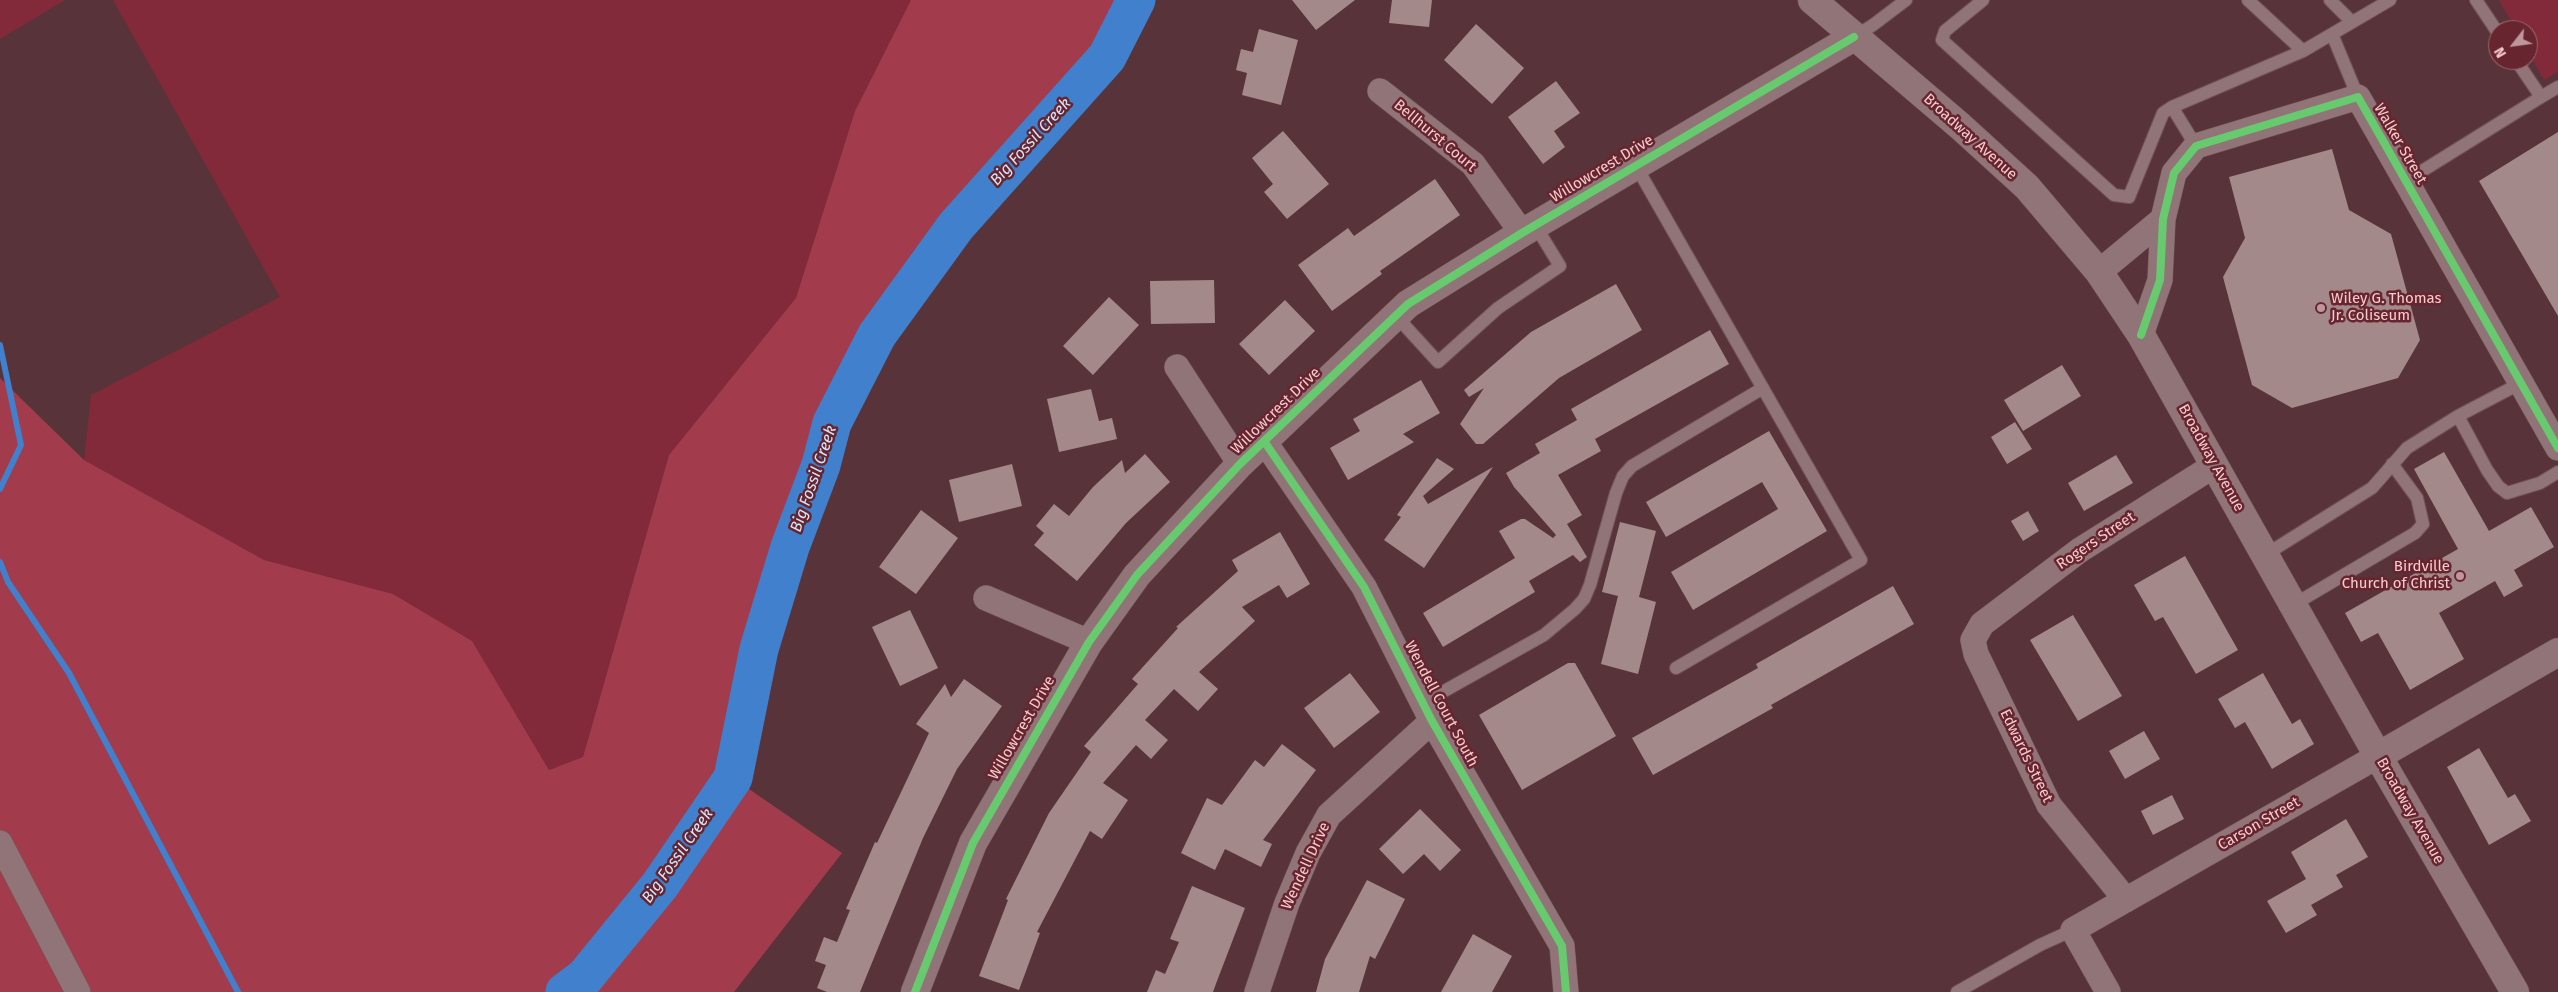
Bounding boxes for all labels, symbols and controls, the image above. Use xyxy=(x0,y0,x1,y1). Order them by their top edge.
north arrow xyxy=(2488,20,2538,70)
text: N xyxy=(2491,44,2510,61)
street label: Broadway Avenue xyxy=(1919,90,2021,184)
water label: Big Fossil Creek xyxy=(987,94,1075,190)
street label: Bellhurst Court xyxy=(1390,96,1480,176)
street label: Walker Street xyxy=(2370,100,2430,188)
street label: Willowcrest Drive xyxy=(1547,131,1657,207)
place label: Wiley G. Thomas Jr. Coliseum xyxy=(2331,290,2442,325)
marker: Wiley G. Thomas Jr. Coliseum xyxy=(2315,302,2327,314)
street label: Willowcrest Drive xyxy=(1228,364,1324,458)
street label: Broadway Avenue xyxy=(2174,401,2248,515)
water label: Big Fossil Creek xyxy=(787,423,841,535)
street label: Rogers Street xyxy=(2053,508,2139,574)
place label: Birdville Church of Christ xyxy=(2342,558,2450,593)
marker: Birdville Church of Christ xyxy=(2454,570,2466,582)
street label: Wendell Court South xyxy=(1400,638,1482,770)
street label: Willowcrest Drive xyxy=(985,673,1059,783)
street label: Edwards Street xyxy=(1996,706,2056,806)
street label: Broadway Avenue xyxy=(2372,755,2448,867)
street label: Carson Street xyxy=(2215,793,2303,855)
water label: Big Fossil Creek xyxy=(638,805,718,907)
street label: Wendell Drive xyxy=(1278,819,1334,913)

